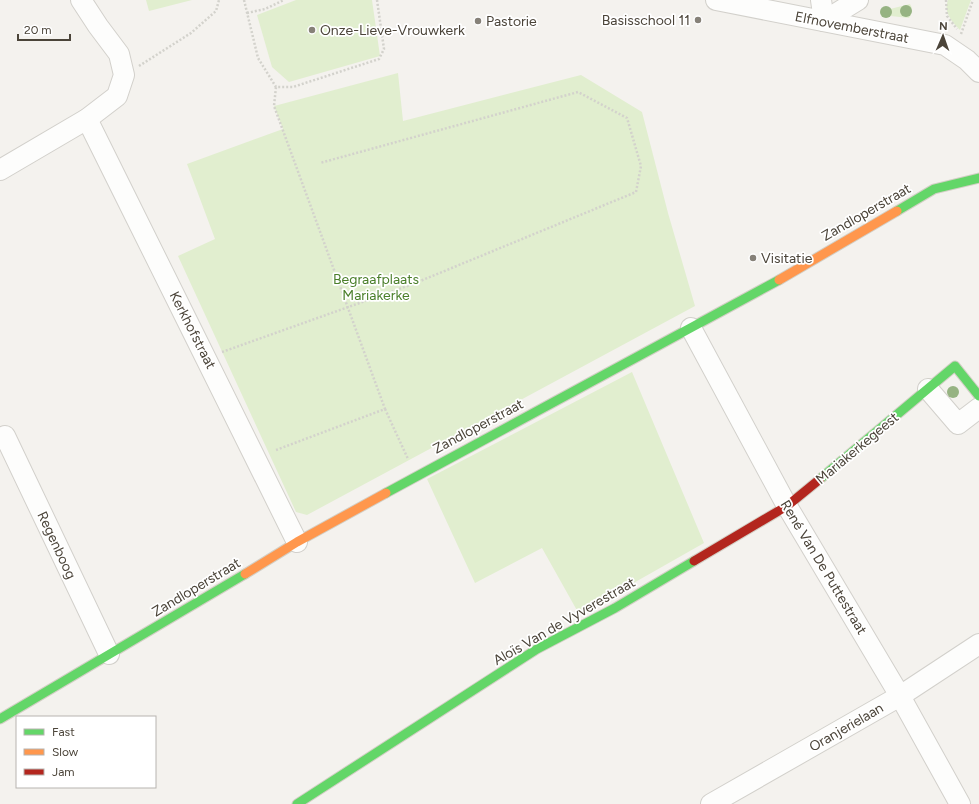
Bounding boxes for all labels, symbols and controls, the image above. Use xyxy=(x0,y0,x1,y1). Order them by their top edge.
street label: Elfnovemberstraat xyxy=(794,8,910,47)
place label: Basisschool 11 xyxy=(602,12,690,29)
place label: Pastorie xyxy=(486,13,537,30)
marker: Basisschool 11 xyxy=(693,15,703,25)
scale bar xyxy=(18,16,70,42)
marker: Pastorie xyxy=(473,16,483,26)
north arrow xyxy=(923,16,963,56)
text: N xyxy=(939,20,948,33)
place label: Onze-Lieve-Vrouwkerk xyxy=(320,22,465,39)
text: 20 m xyxy=(24,23,52,37)
marker: Onze-Lieve-Vrouwkerk xyxy=(307,25,317,35)
street label: Zandloperstraat xyxy=(819,180,914,245)
place label: Visitatie xyxy=(761,250,813,267)
marker: Visitatie xyxy=(748,253,758,263)
park label: Begraafplaats Mariakerke xyxy=(333,271,419,304)
street label: Kerkhofstraat xyxy=(166,289,219,372)
street label: Zandloperstraat xyxy=(430,395,526,457)
street label: Mariakerkegeest xyxy=(813,409,902,488)
street label: René Van De Puttestraat xyxy=(777,497,870,638)
street label: Regenboog xyxy=(33,509,80,582)
street label: Zandloperstraat xyxy=(149,554,244,620)
street label: Aloïs Van de Vyverestraat xyxy=(490,574,638,669)
street label: Oranjerielaan xyxy=(806,699,886,755)
legend xyxy=(16,716,156,788)
text: Fast xyxy=(52,725,75,739)
text: Slow xyxy=(52,745,79,759)
text: Jam xyxy=(52,765,75,779)

